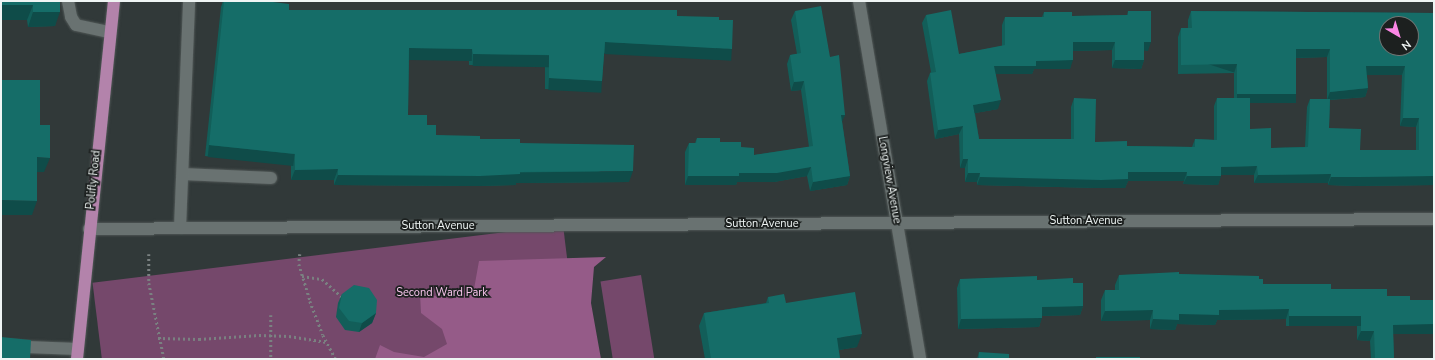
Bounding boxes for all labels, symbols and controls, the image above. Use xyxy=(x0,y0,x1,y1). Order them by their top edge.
north arrow xyxy=(1379,16,1419,56)
text: N xyxy=(1398,37,1414,54)
street label: Longview Avenue xyxy=(875,135,903,225)
street label: Polifly Road xyxy=(84,150,104,210)
street label: Sutton Avenue xyxy=(1049,214,1123,228)
street label: Sutton Avenue xyxy=(725,217,799,231)
street label: Sutton Avenue xyxy=(401,219,475,233)
park label: Second Ward Park xyxy=(396,286,488,300)

